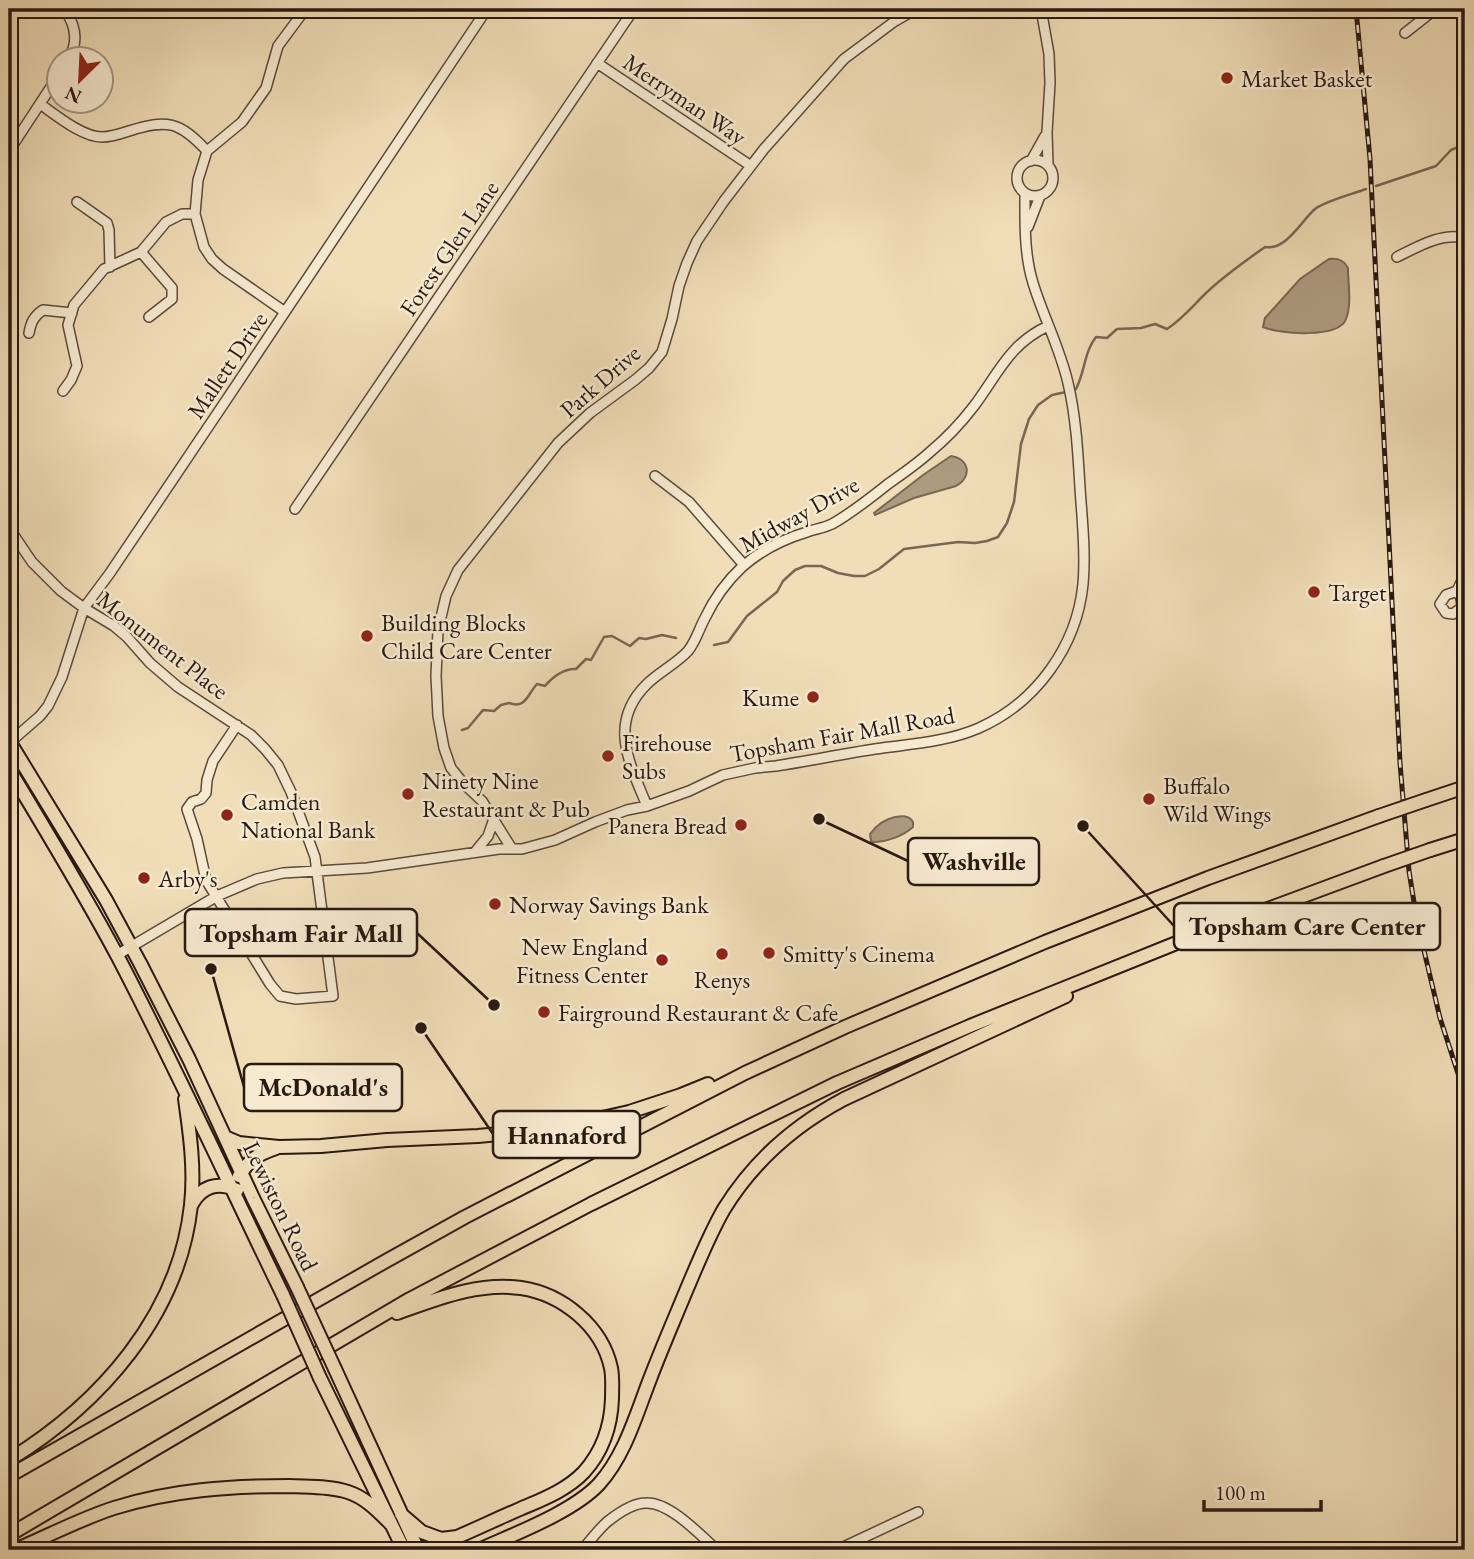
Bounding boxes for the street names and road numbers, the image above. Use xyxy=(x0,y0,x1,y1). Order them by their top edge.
street label: Merryman Way xyxy=(617,46,753,152)
street label: Forest Glen Lane xyxy=(392,174,506,322)
street label: Mallett Drive xyxy=(180,305,274,425)
street label: Park Drive xyxy=(553,337,647,425)
street label: Midway Drive xyxy=(734,469,864,559)
street label: Monument Place xyxy=(91,584,235,706)
street label: Topsham Fair Mall Road xyxy=(727,699,958,769)
street label: Lewiston Road xyxy=(236,1136,326,1277)

